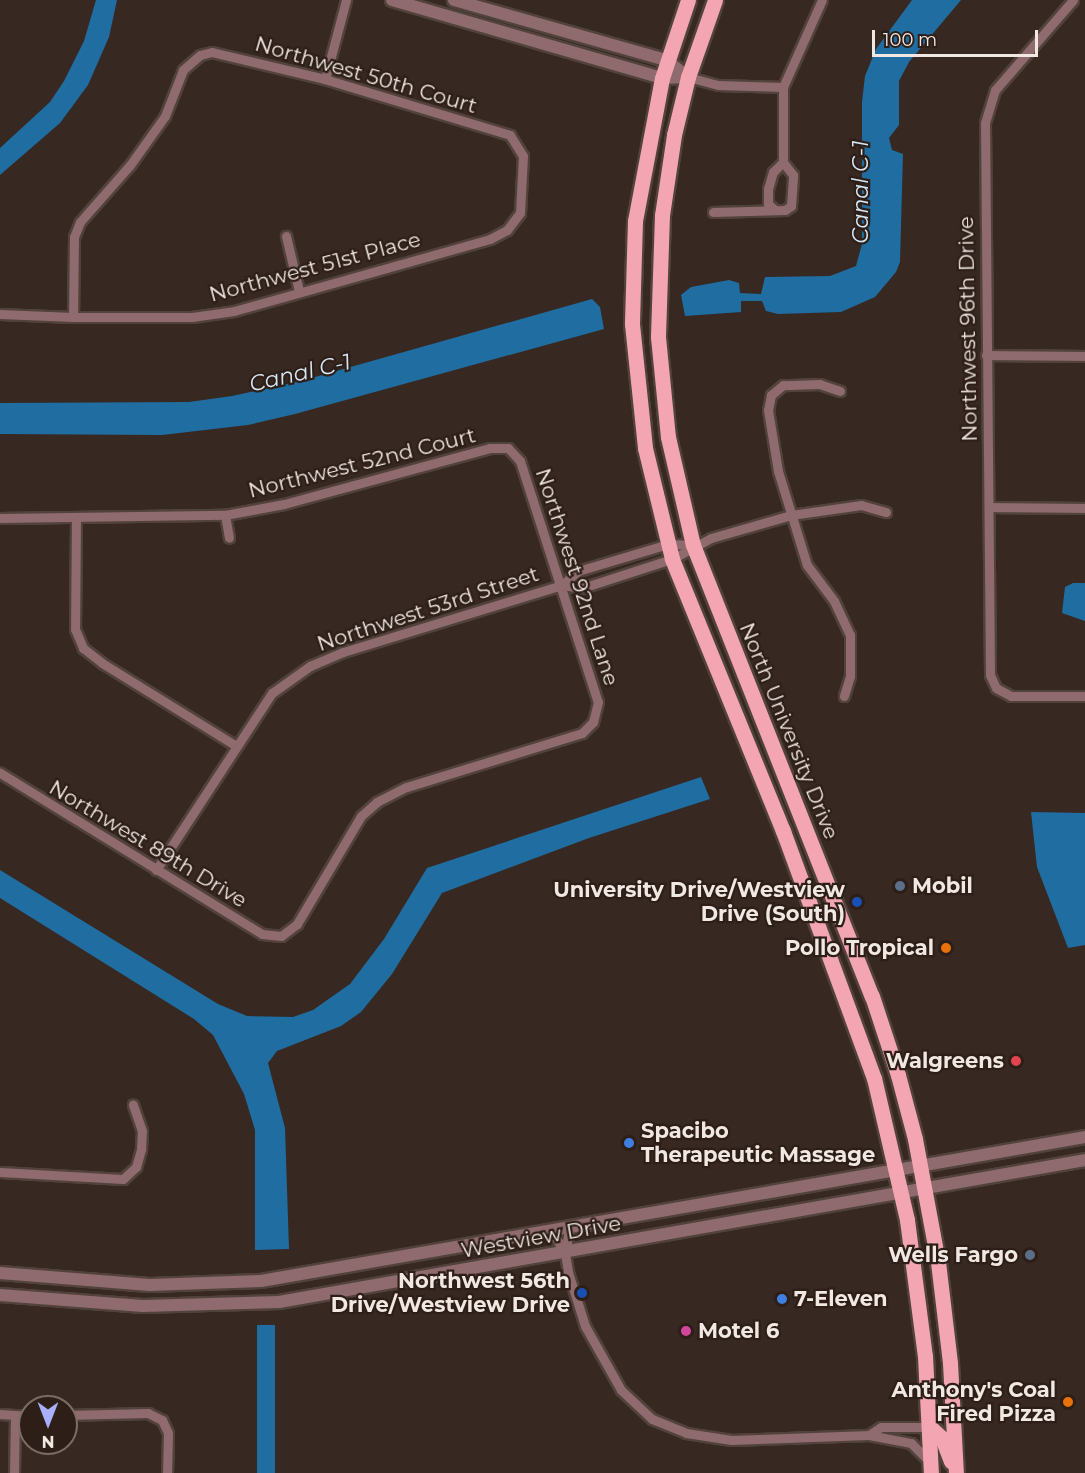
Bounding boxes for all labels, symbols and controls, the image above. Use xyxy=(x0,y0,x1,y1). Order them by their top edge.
scale bar xyxy=(875,18,1042,56)
text: 100 m xyxy=(883,29,937,51)
street label: Northwest 50th Court xyxy=(252,31,480,119)
water label: Canal C-1 xyxy=(848,140,874,244)
street label: Northwest 96th Drive xyxy=(953,216,983,442)
street label: Northwest 51st Place xyxy=(207,227,423,307)
water label: Canal C-1 xyxy=(247,348,353,398)
street label: Northwest 52nd Court xyxy=(246,423,478,503)
street label: Northwest 92nd Lane xyxy=(530,465,624,689)
street label: Northwest 53rd Street xyxy=(314,561,542,657)
street label: North University Drive xyxy=(734,619,844,843)
street label: Northwest 89th Drive xyxy=(45,775,251,913)
place label: Mobil xyxy=(912,873,973,899)
place label: University Drive/Westview Drive (South) xyxy=(553,877,845,927)
marker: Mobil xyxy=(893,879,907,893)
marker: University Drive/Westview Drive (South) xyxy=(850,895,864,909)
place label: Pollo Tropical xyxy=(785,935,934,961)
marker: Pollo Tropical xyxy=(939,941,953,955)
place label: Walgreens xyxy=(886,1048,1004,1074)
marker: Walgreens xyxy=(1009,1054,1023,1068)
place label: Spacibo Therapeutic Massage xyxy=(641,1118,875,1168)
marker: Spacibo Therapeutic Massage xyxy=(622,1136,636,1150)
street label: Westview Drive xyxy=(459,1211,623,1263)
place label: Wells Fargo xyxy=(888,1242,1018,1268)
marker: Wells Fargo xyxy=(1023,1248,1037,1262)
place label: Northwest 56th Drive/Westview Drive xyxy=(331,1268,570,1318)
marker: Northwest 56th Drive/Westview Drive xyxy=(575,1286,589,1300)
place label: 7-Eleven xyxy=(794,1286,888,1312)
marker: 7-Eleven xyxy=(775,1292,789,1306)
place label: Motel 6 xyxy=(698,1318,779,1344)
marker: Motel 6 xyxy=(679,1324,693,1338)
place label: Anthony's Coal Fired Pizza xyxy=(891,1377,1056,1427)
north arrow xyxy=(18,1395,78,1455)
marker: Anthony's Coal Fired Pizza xyxy=(1061,1395,1075,1409)
text: N xyxy=(42,1432,54,1451)

